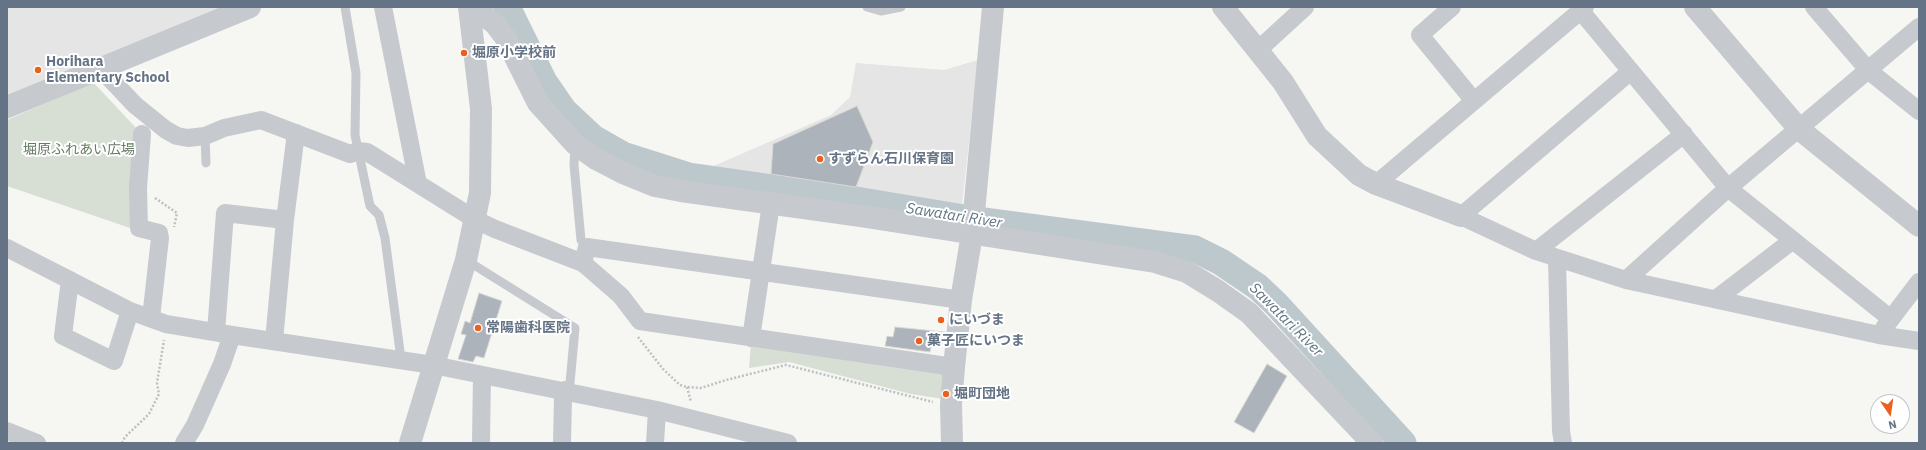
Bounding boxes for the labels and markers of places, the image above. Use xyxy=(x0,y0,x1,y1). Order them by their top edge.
place label: 堀原小学校前 xyxy=(472,45,556,61)
marker: 堀原小学校前 xyxy=(459,48,469,58)
place label: Horihara Elementary School xyxy=(46,54,170,86)
marker: Horihara Elementary School xyxy=(33,65,43,75)
place label: すずらん石川保育園 xyxy=(828,151,954,167)
marker: すずらん石川保育園 xyxy=(815,154,825,164)
place label: にいづま xyxy=(949,312,1005,328)
marker: にいづま xyxy=(936,315,946,325)
place label: 常陽歯科医院 xyxy=(486,320,570,336)
marker: 常陽歯科医院 xyxy=(473,323,483,333)
place label: 菓子匠にいつま xyxy=(927,333,1025,349)
marker: 菓子匠にいつま xyxy=(914,336,924,346)
place label: 堀町団地 xyxy=(954,386,1010,402)
marker: 堀町団地 xyxy=(941,389,951,399)

